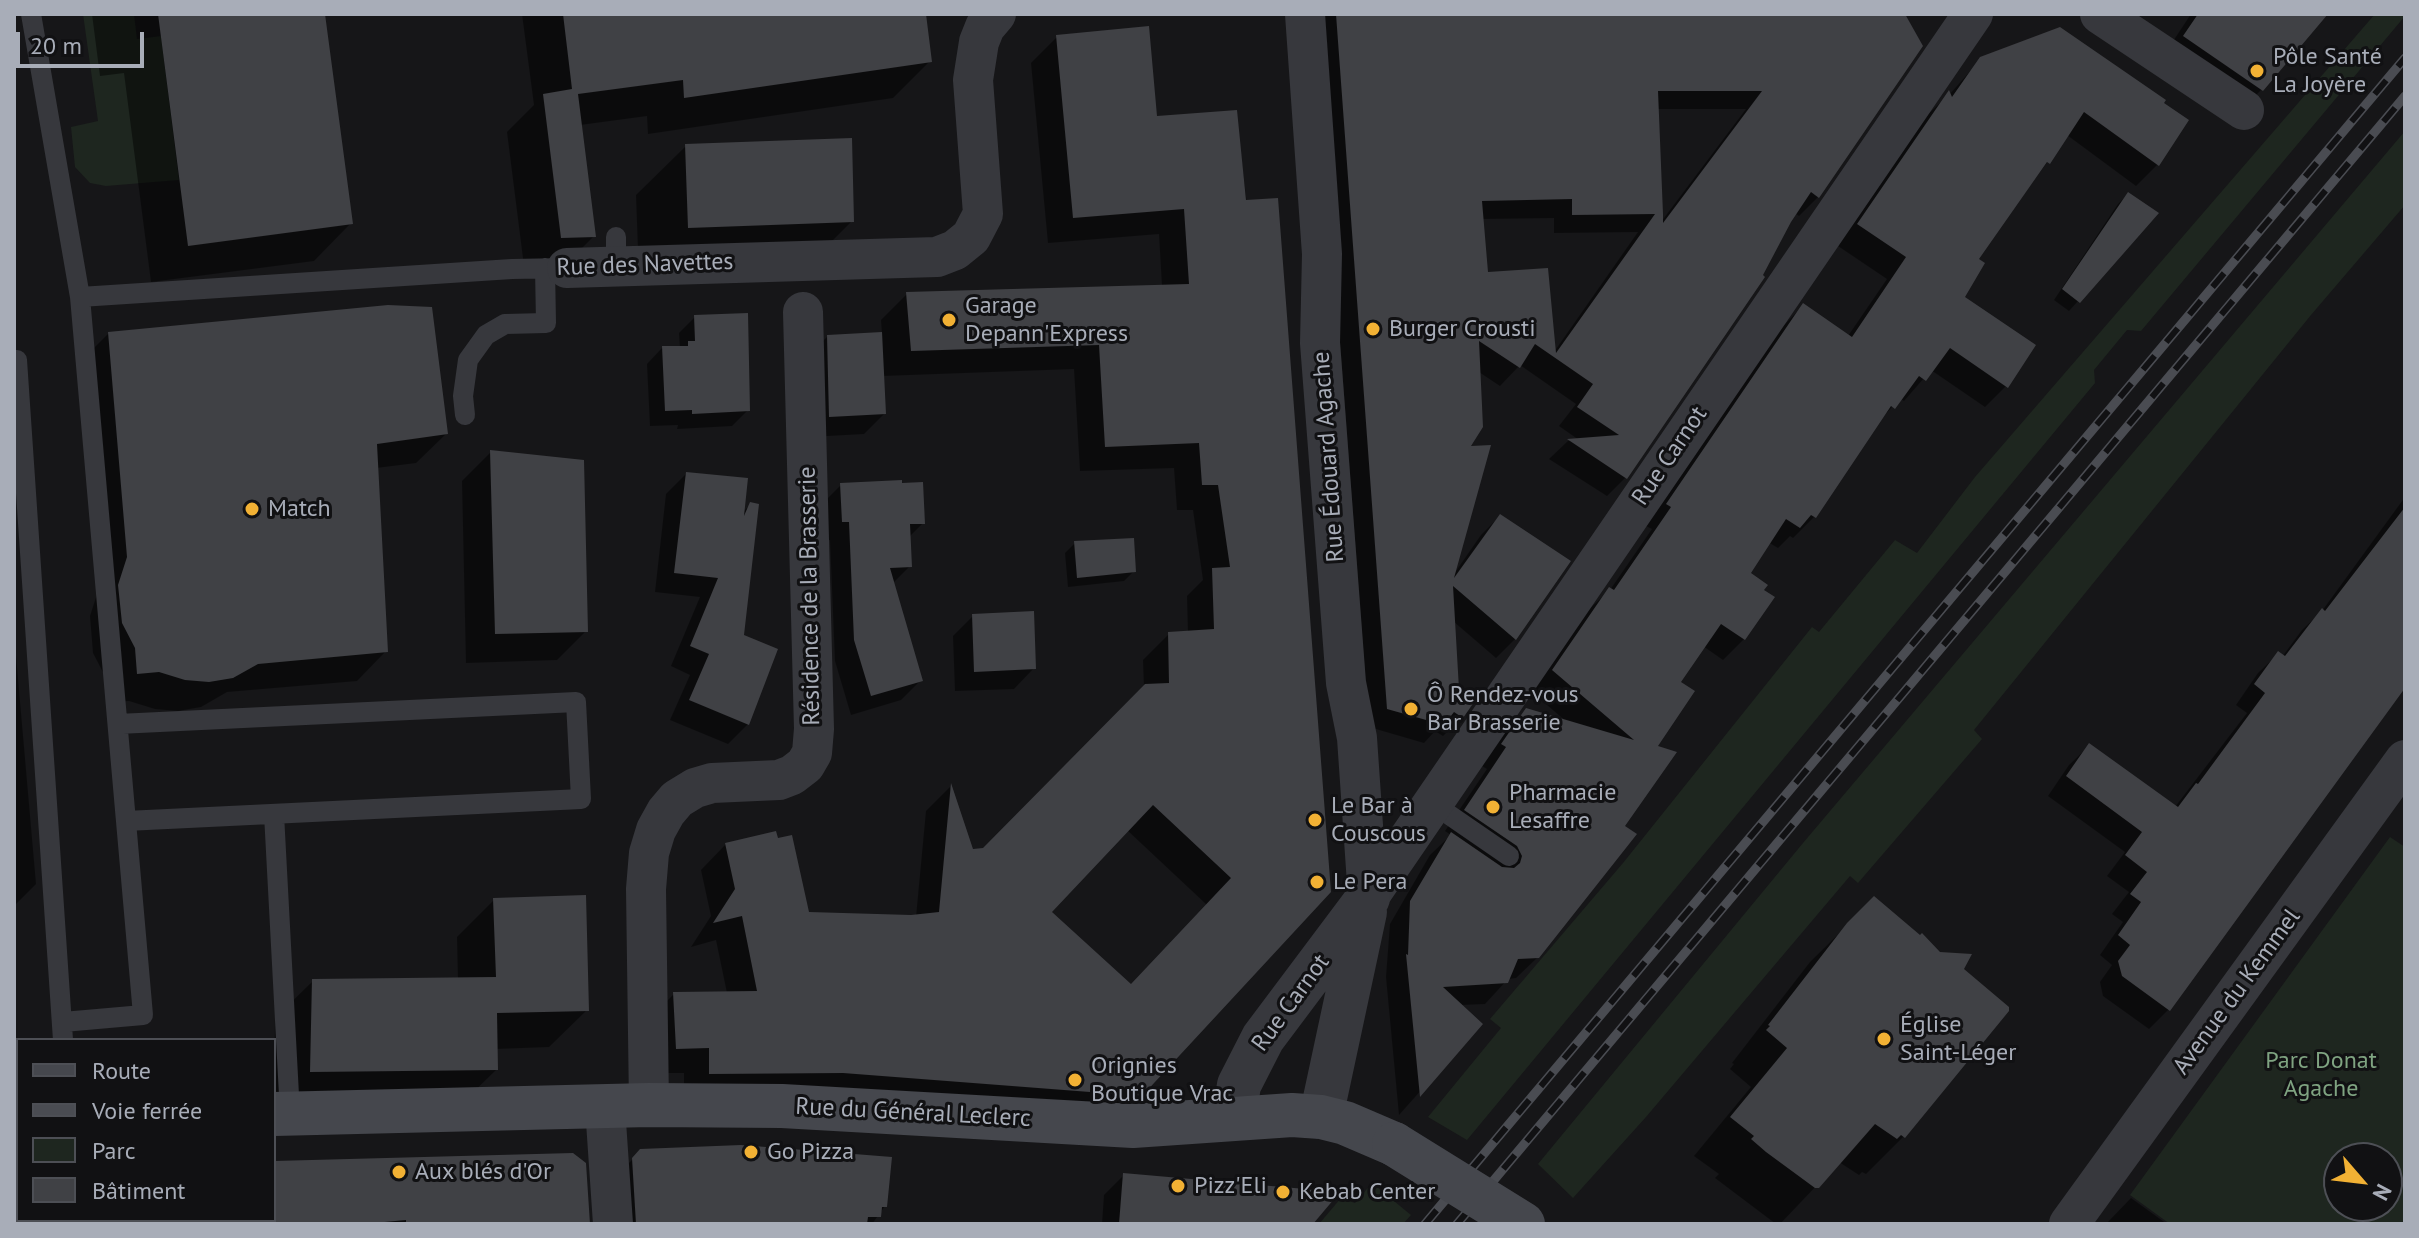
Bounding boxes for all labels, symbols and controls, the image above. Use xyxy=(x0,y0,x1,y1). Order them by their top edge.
scale bar xyxy=(20,16,148,66)
text: 20 m xyxy=(30,30,82,61)
place label: Pôle Santé La Joyère xyxy=(2273,43,2382,99)
marker: Pôle Santé La Joyère xyxy=(2248,62,2266,80)
street label: Rue des Navettes xyxy=(556,248,734,282)
place label: Garage Depann'Express xyxy=(965,292,1128,348)
marker: Garage Depann'Express xyxy=(940,311,958,329)
place label: Burger Crousti xyxy=(1389,315,1536,343)
marker: Burger Crousti xyxy=(1364,320,1382,338)
street label: Rue Édouard Agache xyxy=(1307,351,1351,563)
street label: Rue Carnot xyxy=(1626,401,1714,511)
street label: Résidence de la Brasserie xyxy=(793,466,827,726)
place label: Match xyxy=(268,495,331,523)
marker: Match xyxy=(243,500,261,518)
place label: Ô Rendez-vous Bar Brasserie xyxy=(1427,681,1579,737)
marker: Ô Rendez-vous Bar Brasserie xyxy=(1402,700,1420,718)
place label: Pharmacie Lesaffre xyxy=(1509,779,1616,835)
place label: Le Bar à Couscous xyxy=(1331,792,1426,848)
marker: Pharmacie Lesaffre xyxy=(1484,798,1502,816)
marker: Le Bar à Couscous xyxy=(1306,811,1324,829)
place label: Le Pera xyxy=(1333,868,1407,896)
marker: Le Pera xyxy=(1308,873,1326,891)
street label: Avenue du Kemmel xyxy=(2167,904,2307,1080)
street label: Rue Carnot xyxy=(1246,949,1336,1057)
place label: Église Saint-Léger xyxy=(1900,1011,2016,1067)
marker: Église Saint-Léger xyxy=(1875,1030,1893,1048)
legend xyxy=(16,1038,276,1222)
park label: Parc Donat Agache xyxy=(2265,1047,2377,1103)
place label: Orignies Boutique Vrac xyxy=(1091,1052,1233,1108)
text: Route xyxy=(92,1055,151,1086)
marker: Orignies Boutique Vrac xyxy=(1066,1071,1084,1089)
street label: Rue du Général Leclerc xyxy=(795,1092,1031,1134)
text: Voie ferrée xyxy=(92,1095,202,1126)
text: Parc xyxy=(92,1135,135,1166)
place label: Go Pizza xyxy=(767,1138,854,1166)
north arrow xyxy=(2323,1142,2403,1222)
marker: Go Pizza xyxy=(742,1143,760,1161)
place label: Aux blés d'Or xyxy=(415,1158,551,1186)
marker: Aux blés d'Or xyxy=(390,1163,408,1181)
place label: Pizz'Eli xyxy=(1194,1172,1267,1200)
text: Bâtiment xyxy=(92,1175,185,1206)
marker: Pizz'Eli xyxy=(1169,1177,1187,1195)
place label: Kebab Center xyxy=(1299,1178,1435,1206)
text: N xyxy=(2367,1179,2398,1205)
marker: Kebab Center xyxy=(1274,1183,1292,1201)

